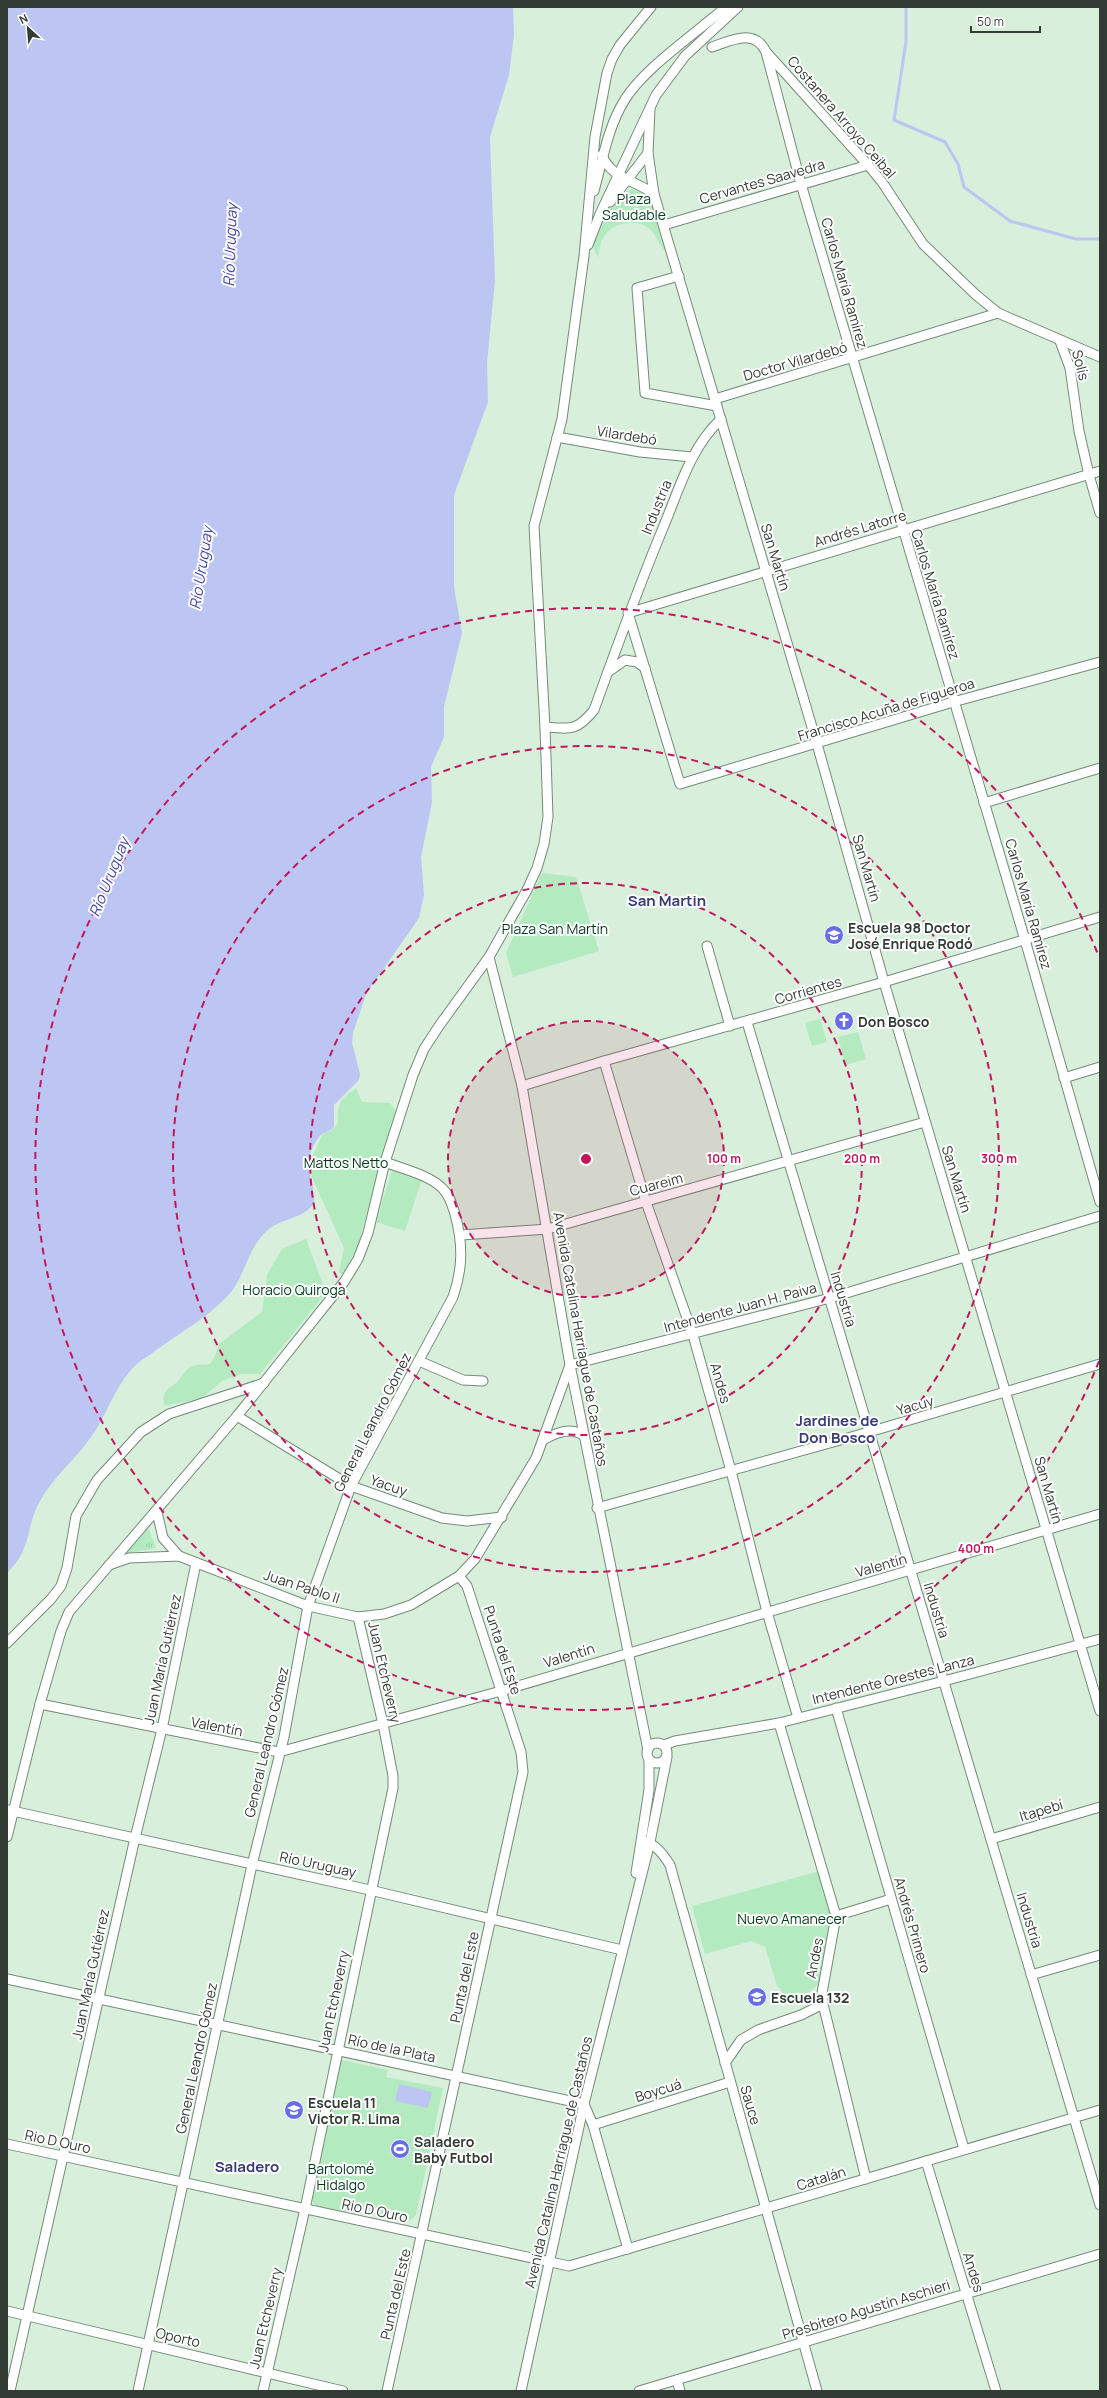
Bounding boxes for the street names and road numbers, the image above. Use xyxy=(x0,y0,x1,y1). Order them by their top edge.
street label: Costanera Arroyo Ceibal xyxy=(783,52,901,182)
street label: Cervantes Saavedra xyxy=(697,154,827,208)
street label: Carlos María Ramírez xyxy=(817,215,873,351)
street label: Doctor Vilardebó xyxy=(741,337,849,385)
street label: Solís xyxy=(1068,348,1094,382)
street label: Vilardebó xyxy=(596,421,658,449)
street label: Industria xyxy=(636,477,676,537)
street label: Andrés Latorre xyxy=(812,505,908,551)
street label: San Martín xyxy=(757,521,795,593)
street label: Carlos María Ramírez xyxy=(907,527,965,661)
street label: Francisco Acuña de Figueroa xyxy=(795,673,977,745)
street label: San Martín xyxy=(848,832,886,904)
street label: Carlos María Ramírez xyxy=(1001,836,1057,972)
street label: Corrientes xyxy=(772,971,844,1009)
street label: San Martín xyxy=(938,1143,976,1215)
street label: Cuareim xyxy=(627,1168,685,1200)
street label: Avenida Catalina Harriague de Castaños xyxy=(549,1210,613,1468)
street label: Industria xyxy=(827,1269,861,1329)
street label: Intendente Juan H. Paiva xyxy=(662,1277,818,1337)
street label: General Leandro Gómez xyxy=(329,1349,415,1495)
street label: Andes xyxy=(706,1361,736,1405)
street label: Yacuy xyxy=(894,1390,936,1419)
street label: San Martín xyxy=(1030,1454,1068,1526)
street label: Yacuy xyxy=(368,1470,411,1500)
street label: Valentín xyxy=(853,1549,909,1581)
street label: Juan Pablo II xyxy=(262,1565,342,1607)
street label: Industria xyxy=(920,1580,954,1640)
street label: Juan María Gutiérrez xyxy=(139,1592,185,1726)
street label: Punta del Este xyxy=(480,1603,526,1697)
street label: Juan Etcheverry xyxy=(364,1620,406,1725)
street label: Valentín xyxy=(541,1638,597,1672)
street label: Intendente Orestes Lanza xyxy=(810,1650,976,1708)
street label: General Leandro Gómez xyxy=(239,1665,293,1819)
street label: Valentín xyxy=(189,1712,245,1740)
street label: Itapebí xyxy=(1017,1794,1065,1826)
street label: Río Uruguay xyxy=(278,1847,359,1881)
street label: Andrés Primero xyxy=(890,1875,936,1975)
street label: Industria xyxy=(1013,1890,1047,1950)
street label: Juan María Gutiérrez xyxy=(67,1907,113,2041)
street label: Punta del Este xyxy=(445,1930,483,2024)
street label: Andes xyxy=(801,1936,827,1980)
street label: Juan Etcheverry xyxy=(313,1948,353,2054)
street label: General Leandro Gómez xyxy=(171,1981,221,2135)
street label: Río de la Plata xyxy=(346,2029,438,2067)
street label: Avenida Catalina Harriague de Castaños xyxy=(520,2034,596,2290)
street label: Boycuá xyxy=(632,2074,684,2106)
street label: Sauce xyxy=(736,2083,766,2127)
street label: Rio D Ouro xyxy=(23,2125,93,2157)
street label: Catalán xyxy=(794,2162,848,2194)
street label: Rio D Ouro xyxy=(340,2194,410,2226)
street label: Punta del Este xyxy=(375,2247,415,2341)
street label: Andes xyxy=(959,2250,989,2294)
street label: Juan Etcheverry xyxy=(244,2265,286,2370)
street label: Presbítero Agustín Aschieri xyxy=(780,2274,952,2344)
street label: Oporto xyxy=(154,2323,202,2351)

